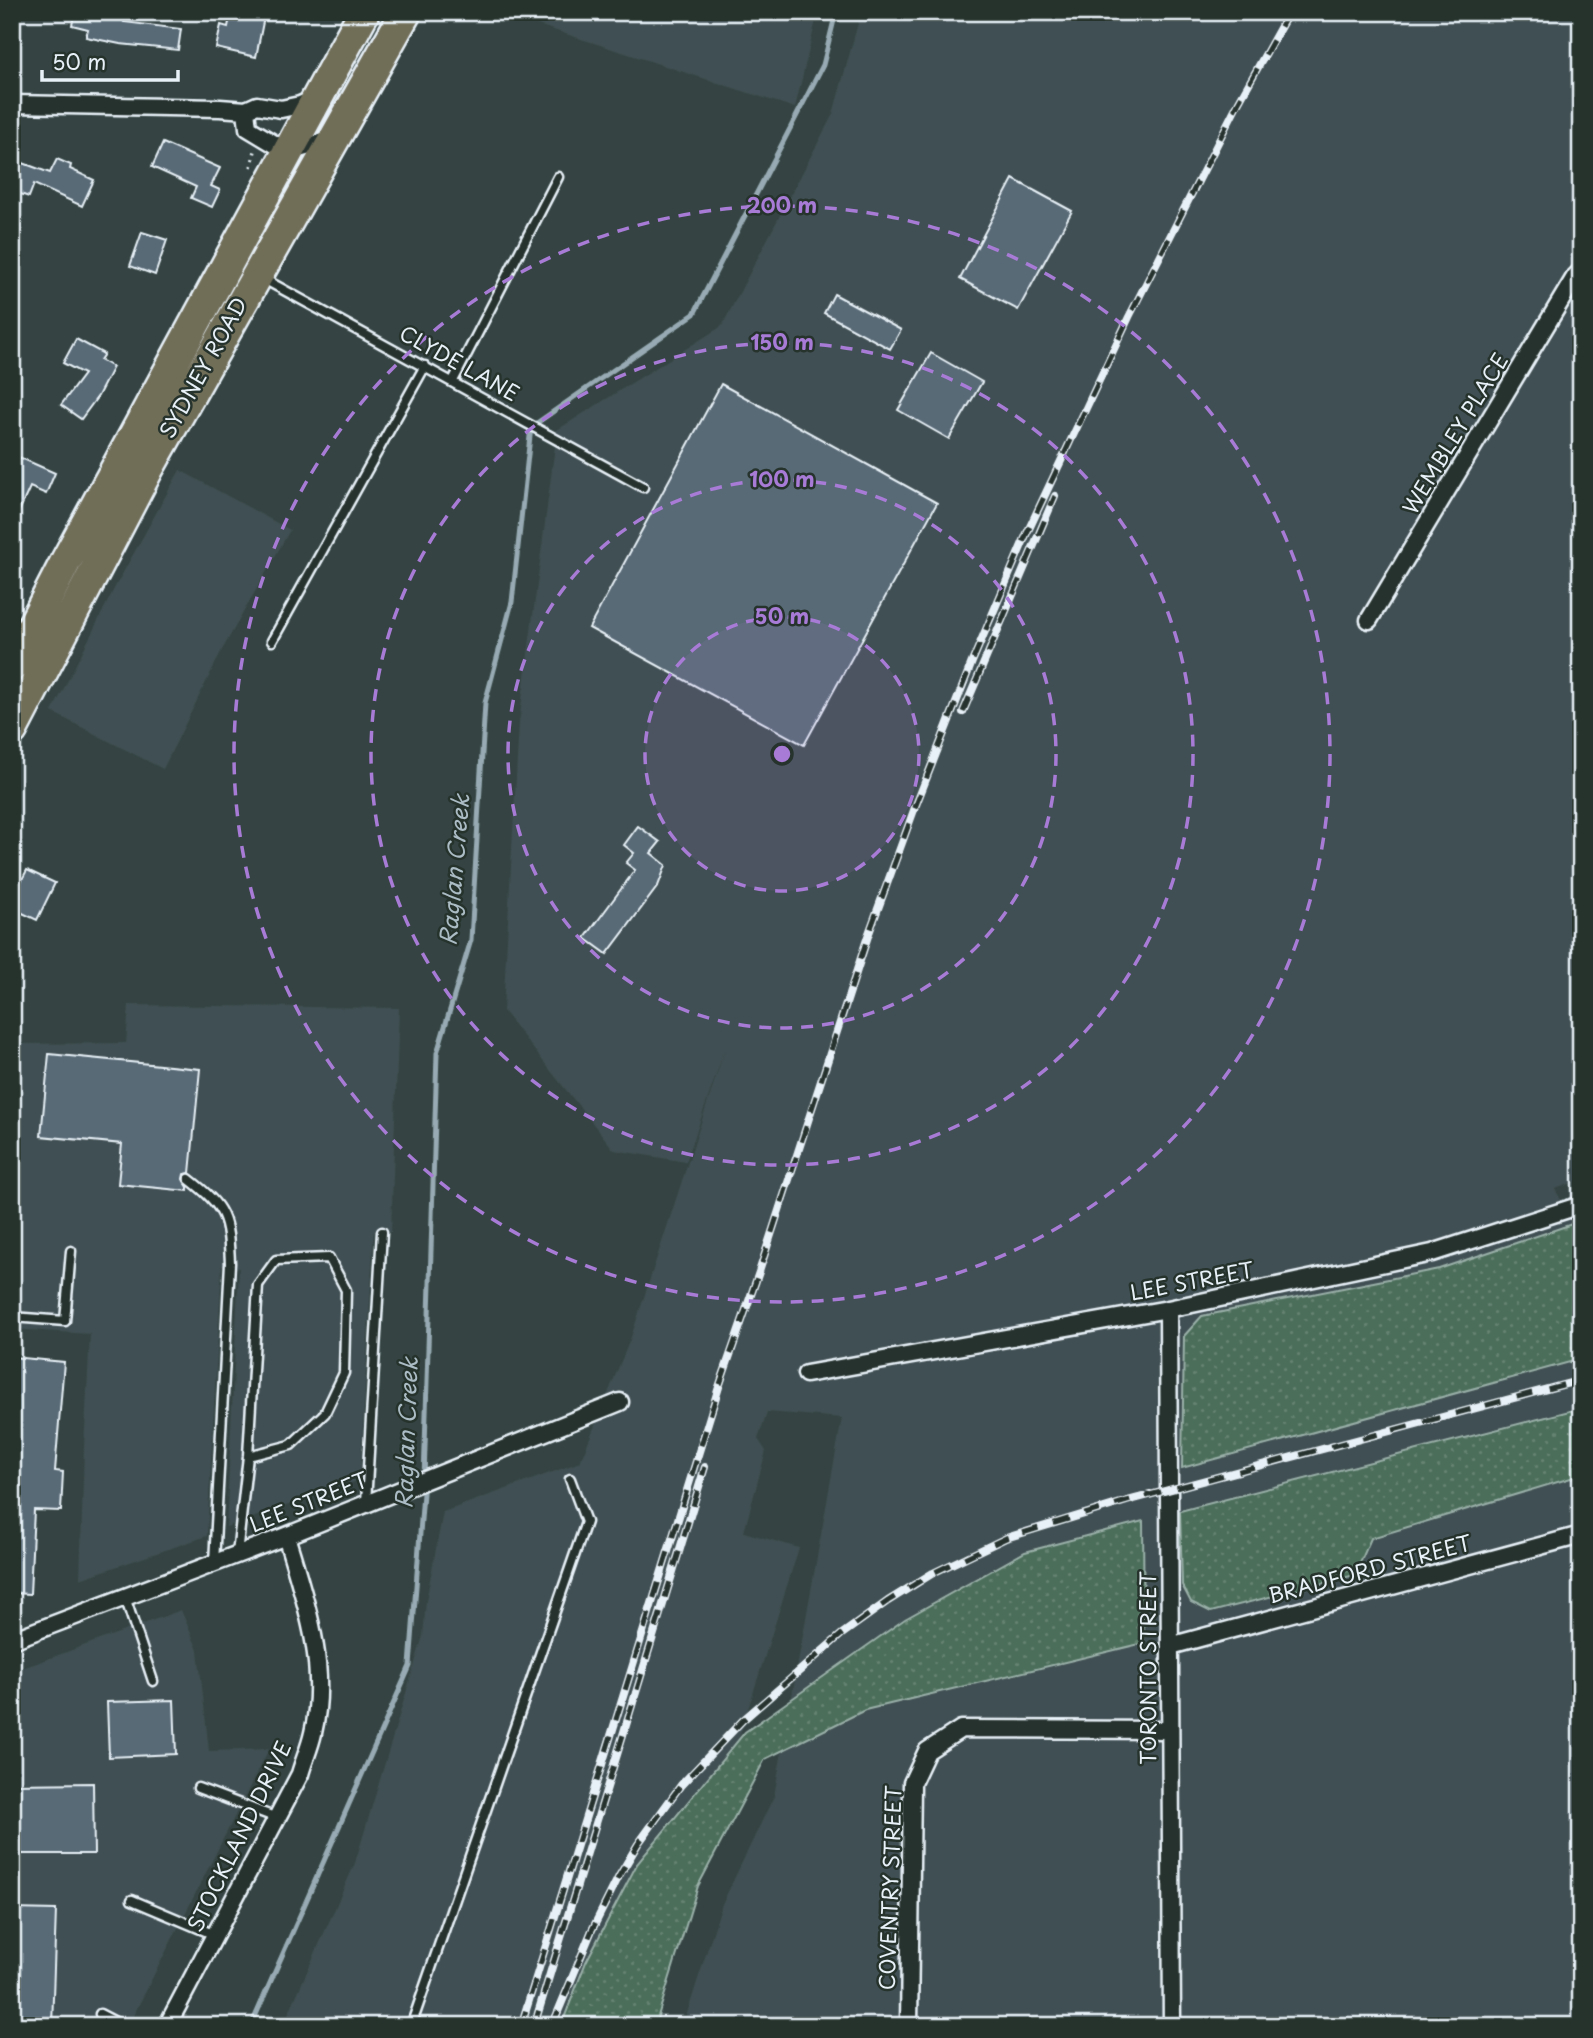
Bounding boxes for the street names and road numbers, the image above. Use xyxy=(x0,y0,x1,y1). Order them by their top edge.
street label: SYDNEY ROAD xyxy=(150,291,254,443)
street label: CLYDE LANE xyxy=(394,316,526,408)
street label: WEMBLEY PLACE xyxy=(1393,346,1515,520)
street label: LEE STREET xyxy=(1127,1252,1257,1308)
street label: LEE STREET xyxy=(244,1463,373,1539)
street label: BRADFORD STREET xyxy=(1264,1525,1475,1611)
street label: TORONTO STREET xyxy=(1131,1571,1163,1765)
street label: STOCKLAND DRIVE xyxy=(178,1735,298,1937)
street label: COVENTRY STREET xyxy=(869,1784,909,1991)

